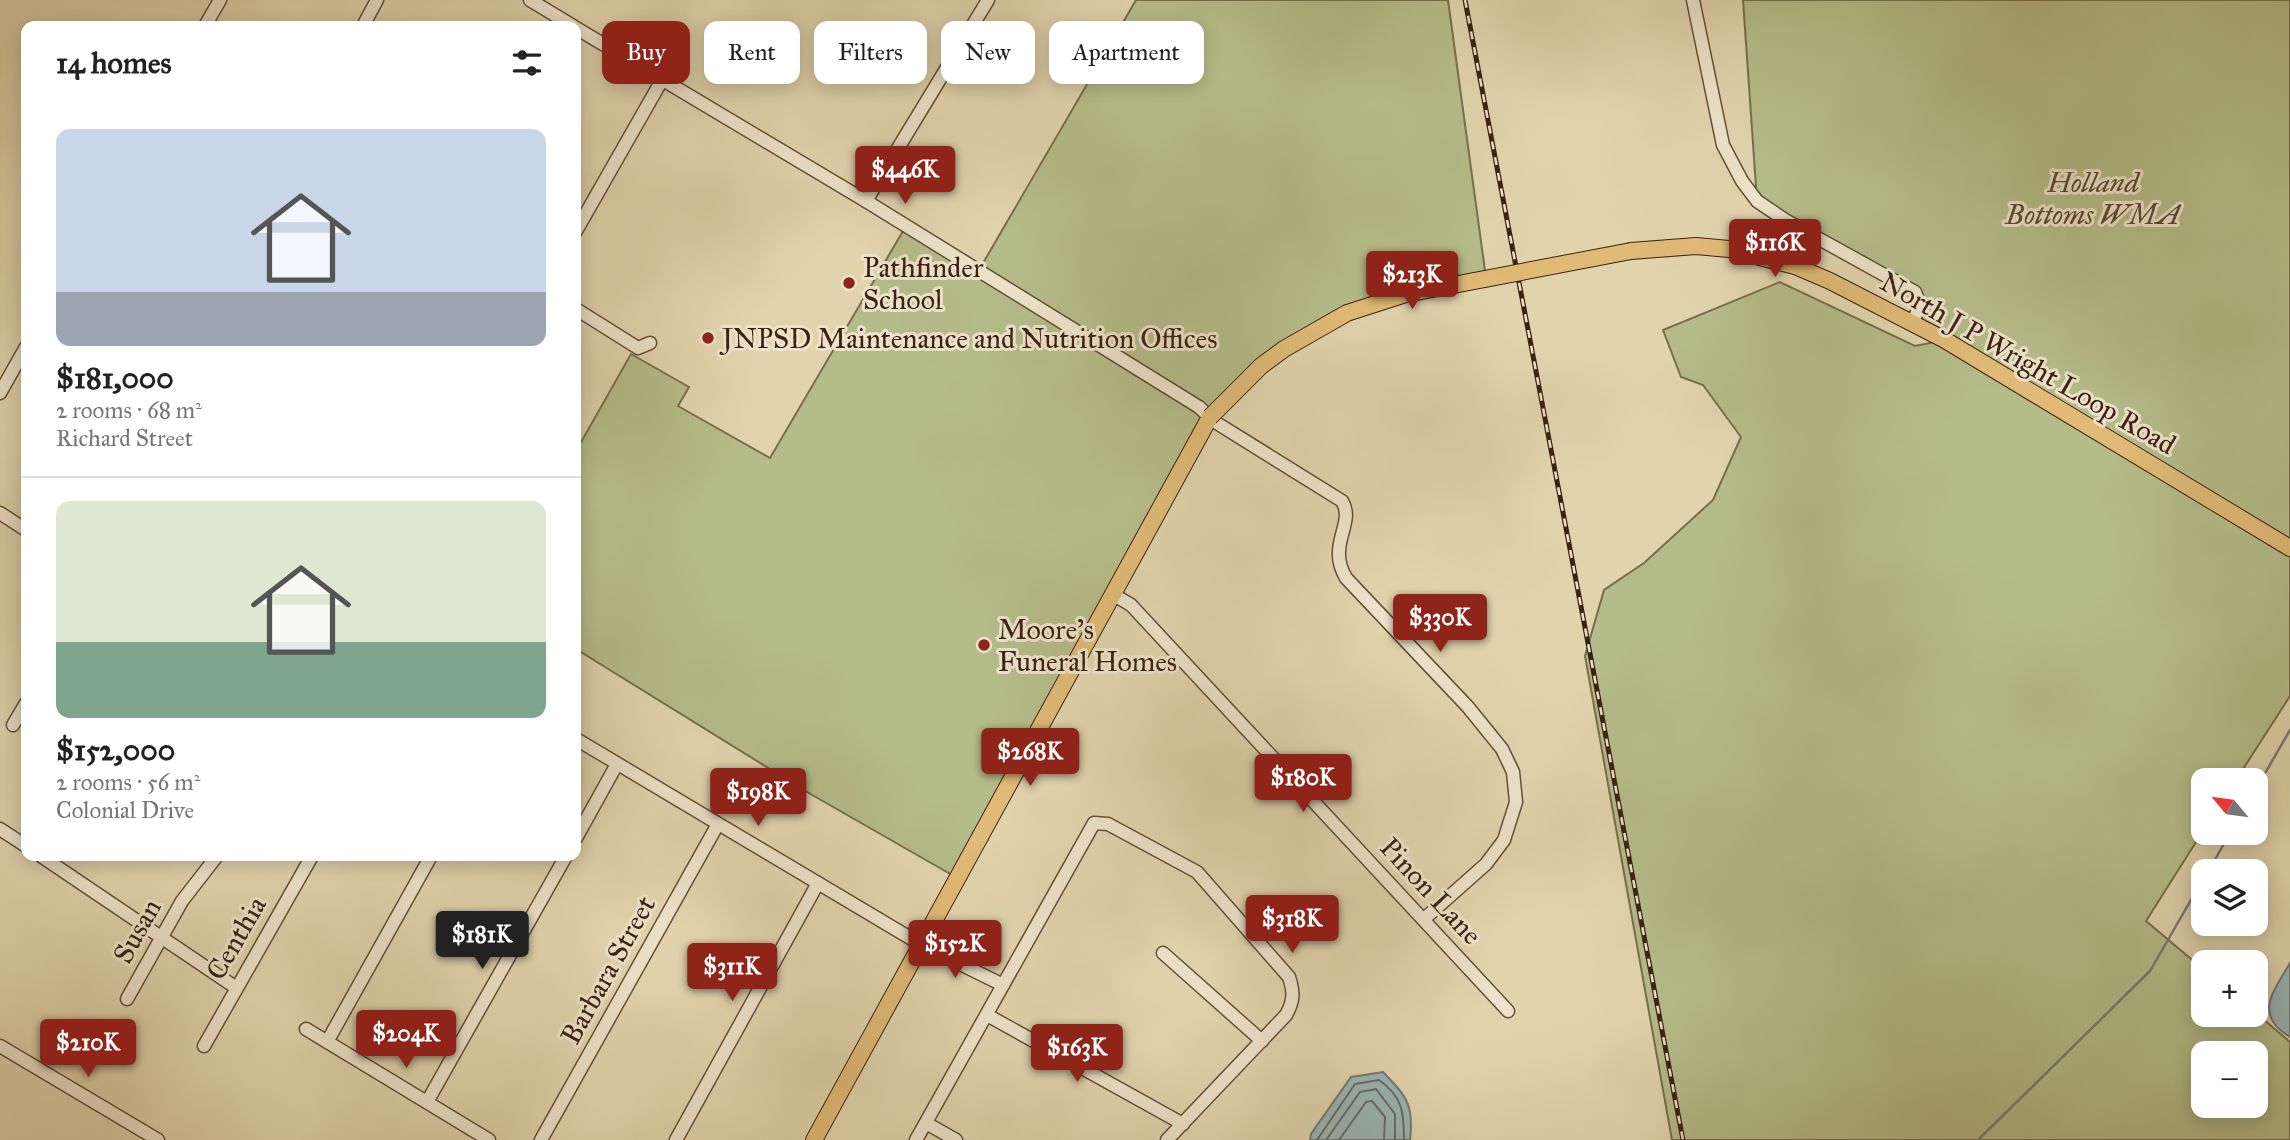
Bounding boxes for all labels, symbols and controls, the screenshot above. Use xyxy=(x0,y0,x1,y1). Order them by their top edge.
chip: Buy xyxy=(602,21,690,84)
chip: Rent xyxy=(704,21,800,84)
chip: Filters xyxy=(814,21,927,84)
chip: New xyxy=(941,21,1035,84)
chip: Apartment xyxy=(1049,21,1204,84)
icon: filters xyxy=(508,44,546,82)
text: 14 homes xyxy=(56,45,171,81)
pin: $446K xyxy=(856,146,954,206)
text: $446K xyxy=(871,155,939,183)
park label: Holland Bottoms WMA xyxy=(2003,165,2181,232)
icon: home xyxy=(238,175,364,301)
pin: $116K xyxy=(1726,219,1824,279)
text: $116K xyxy=(1745,228,1805,256)
place label: Pathfinder School xyxy=(863,250,984,317)
pin: $213K xyxy=(1363,252,1461,311)
text: $213K xyxy=(1382,260,1442,288)
street label: North J P Wright Loop Road xyxy=(1874,264,2182,462)
marker: Pathfinder School xyxy=(841,275,857,291)
place label: JNPSD Maintenance and Nutrition Offices xyxy=(719,321,1217,356)
marker: JNPSD Maintenance and Nutrition Offices xyxy=(700,330,716,346)
text: $181,000 xyxy=(56,360,174,396)
text: 2 rooms · 68 m² xyxy=(56,396,202,424)
text: Richard Street xyxy=(56,424,193,452)
icon: home xyxy=(238,547,364,673)
pin: $330K xyxy=(1391,594,1489,654)
text: $330K xyxy=(1409,603,1471,631)
place label: Moore's Funeral Homes xyxy=(998,612,1177,679)
marker: Moore's Funeral Homes xyxy=(976,637,992,653)
pin: $268K xyxy=(981,728,1079,788)
text: $152,000 xyxy=(56,732,175,768)
text: $268K xyxy=(997,737,1063,765)
pin: $180K xyxy=(1254,754,1352,814)
text: $180K xyxy=(1271,763,1335,791)
text: 2 rooms · 56 m² xyxy=(56,768,200,796)
pin: $198K xyxy=(709,768,807,828)
north arrow xyxy=(2191,768,2268,845)
map controls xyxy=(2191,768,2268,1118)
text: $198K xyxy=(726,777,790,805)
text: Colonial Drive xyxy=(56,796,194,824)
street label: Pinon Lane xyxy=(1373,830,1489,952)
button: layers xyxy=(2191,859,2268,936)
street label: Centhia xyxy=(198,890,274,986)
street label: Barbara Street xyxy=(553,890,663,1050)
street label: Susan xyxy=(105,893,169,969)
pin: $318K xyxy=(1243,895,1341,955)
text: $318K xyxy=(1262,904,1322,932)
pin: $181K xyxy=(433,912,531,971)
text: $181K xyxy=(452,920,512,948)
pin: $152K xyxy=(906,920,1004,980)
text: $152K xyxy=(924,929,986,957)
pin: $311K xyxy=(683,944,781,1003)
button: + xyxy=(2191,950,2268,1027)
text: $311K xyxy=(703,952,761,980)
pin: $204K xyxy=(357,1010,455,1070)
text: $204K xyxy=(372,1019,440,1047)
pin: $210K xyxy=(39,1020,137,1079)
pin: $163K xyxy=(1028,1024,1126,1084)
text: $210K xyxy=(56,1028,120,1056)
text: $163K xyxy=(1047,1033,1107,1061)
button: − xyxy=(2191,1041,2268,1118)

